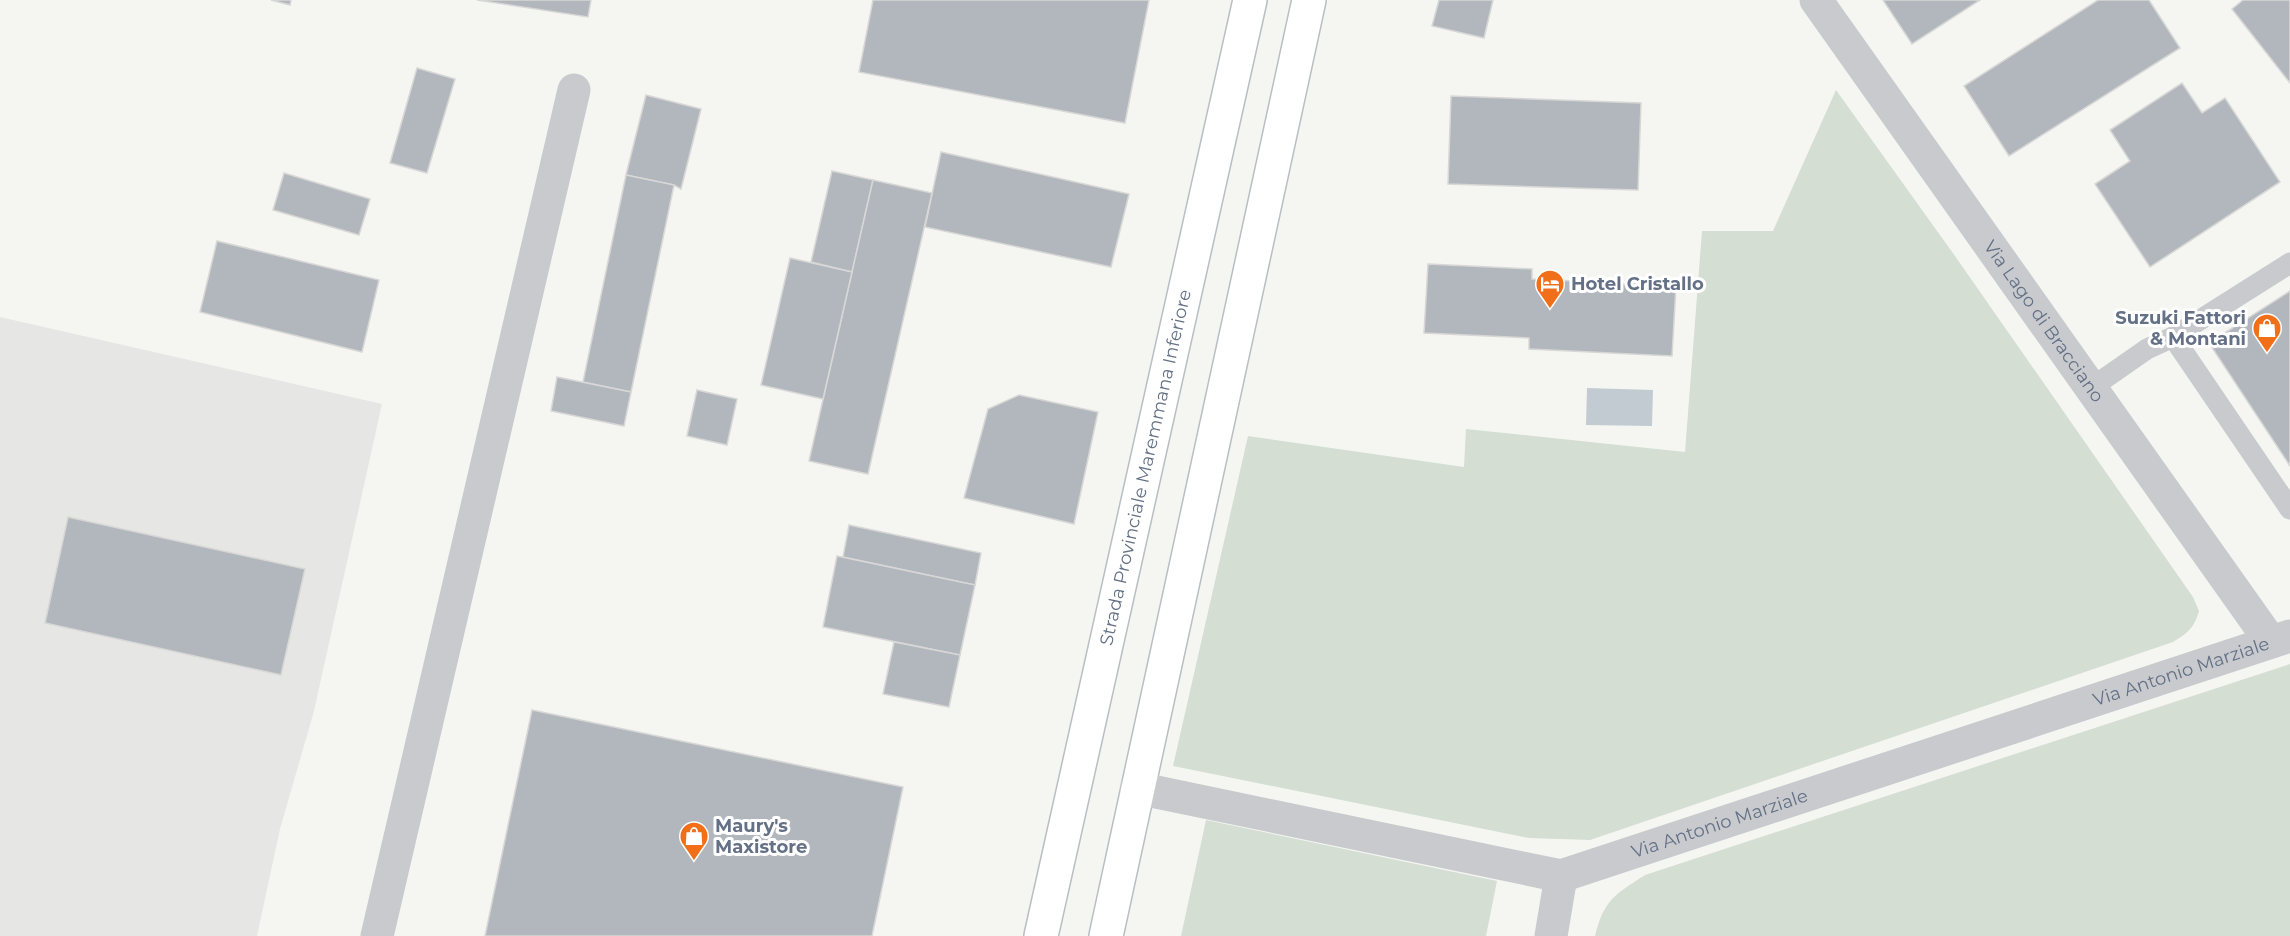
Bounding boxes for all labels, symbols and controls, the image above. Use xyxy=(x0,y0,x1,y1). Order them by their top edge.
street label: Via Lago di Bracciano xyxy=(1979,236,2109,407)
hotel icon: Hotel Cristallo xyxy=(1534,268,1566,310)
place label: Hotel Cristallo xyxy=(1571,273,1704,295)
street label: Strada Provinciale Maremmana Inferiore xyxy=(1095,287,1196,648)
place label: Suzuki Fattori & Montani xyxy=(2115,307,2246,350)
shop icon: Suzuki Fattori & Montani xyxy=(2251,312,2283,354)
street label: Via Antonio Marziale xyxy=(2090,633,2272,711)
street label: Via Antonio Marziale xyxy=(1629,784,1811,863)
place label: Maury's Maxistore xyxy=(715,815,807,858)
shop icon: Maury's Maxistore xyxy=(678,820,710,862)

